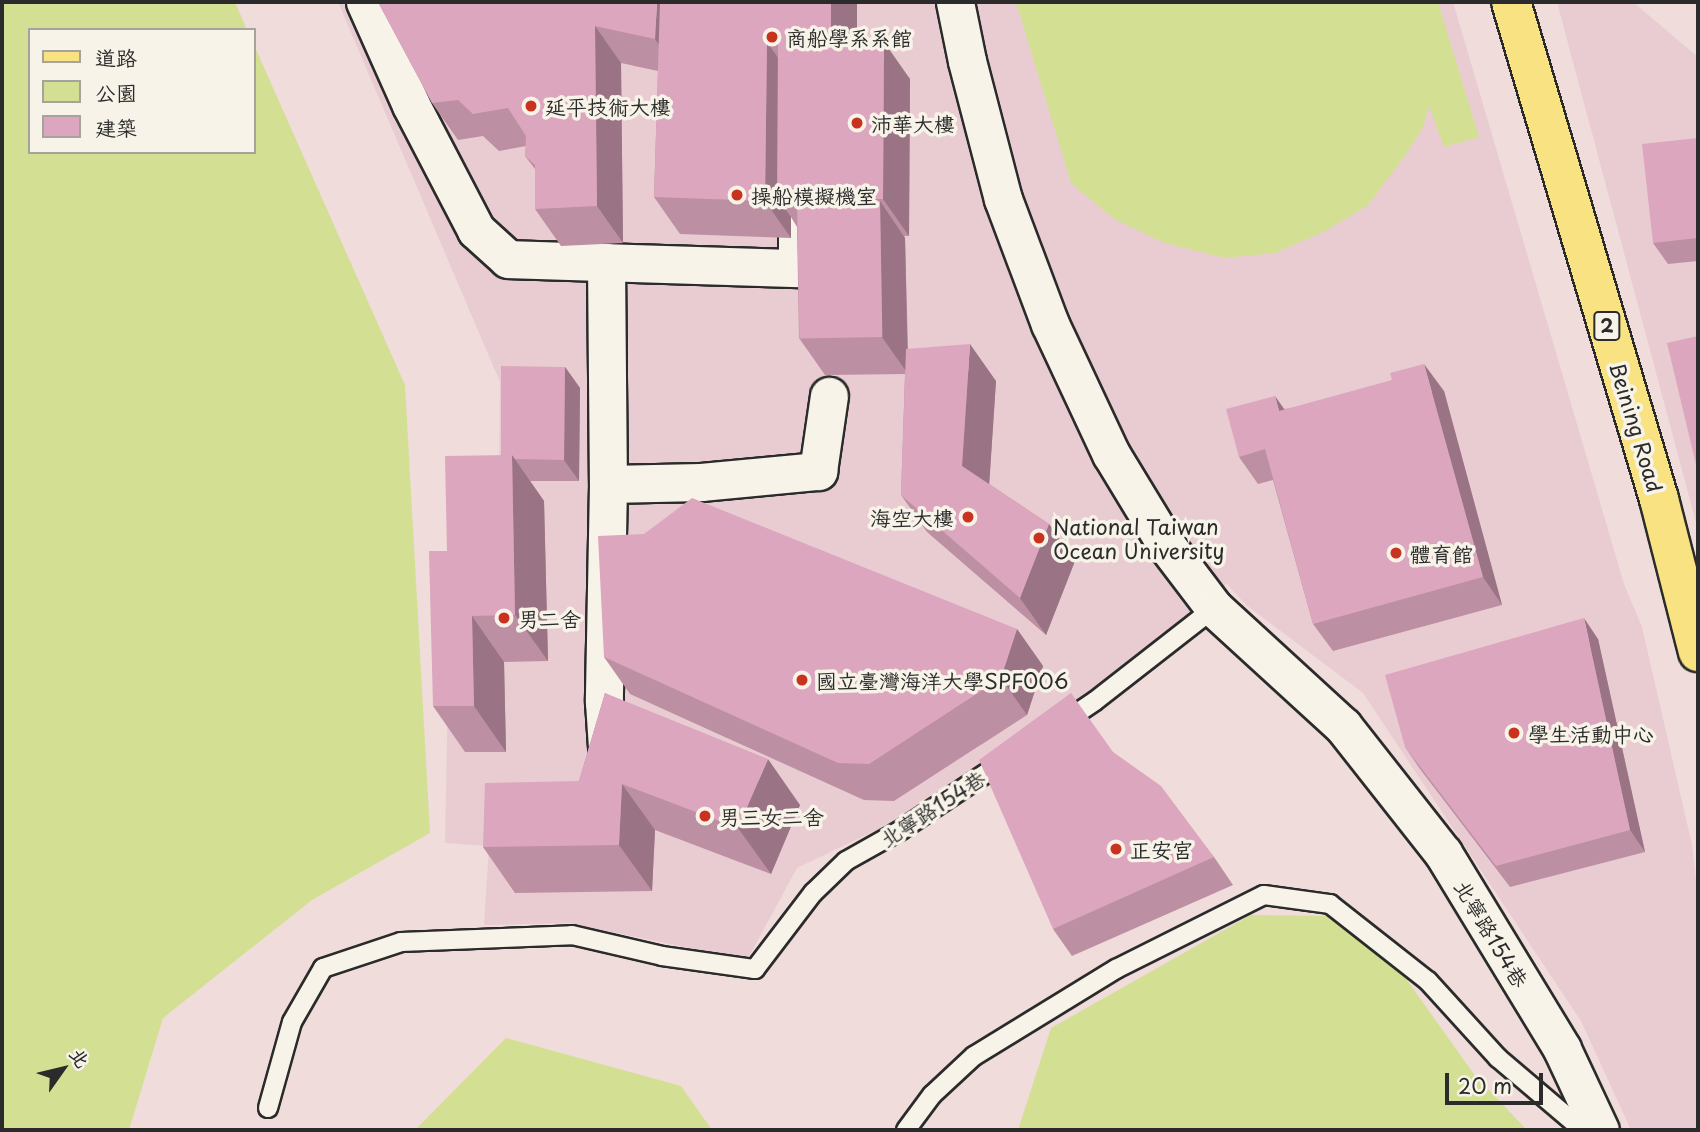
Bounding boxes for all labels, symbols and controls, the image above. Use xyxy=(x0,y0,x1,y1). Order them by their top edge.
place label: 商船學系系館 xyxy=(786,24,912,50)
legend xyxy=(28,28,256,154)
marker: 商船學系系館 xyxy=(764,29,780,45)
text: 道路 xyxy=(95,41,137,73)
text: 公園 xyxy=(95,76,137,108)
place label: 延平技術大樓 xyxy=(545,93,671,119)
marker: 延平技術大樓 xyxy=(523,98,539,114)
place label: 沛華大樓 xyxy=(871,110,955,136)
text: 建築 xyxy=(95,111,137,143)
marker: 沛華大樓 xyxy=(849,115,865,131)
place label: 操船模擬機室 xyxy=(751,182,877,208)
marker: 操船模擬機室 xyxy=(729,187,745,203)
road number: 2 xyxy=(1593,310,1621,342)
street label: Beining Road xyxy=(1605,359,1669,495)
place label: 海空大樓 xyxy=(870,504,954,530)
marker: 海空大樓 xyxy=(960,509,976,525)
place label: National Taiwan Ocean University xyxy=(1053,513,1225,563)
marker: National Taiwan Ocean University xyxy=(1031,530,1047,546)
place label: 體育館 xyxy=(1410,540,1473,566)
marker: 體育館 xyxy=(1388,545,1404,561)
place label: 男二舍 xyxy=(518,605,581,631)
marker: 男二舍 xyxy=(496,610,512,626)
place label: 國立臺灣海洋大學SPF006 xyxy=(816,667,1068,693)
marker: 國立臺灣海洋大學SPF006 xyxy=(794,672,810,688)
place label: 學生活動中心 xyxy=(1528,720,1654,746)
marker: 學生活動中心 xyxy=(1506,725,1522,741)
street label: 北寧路154巷 xyxy=(874,765,990,851)
place label: 男三女二舍 xyxy=(719,803,824,829)
marker: 男三女二舍 xyxy=(697,808,713,824)
place label: 正安宮 xyxy=(1130,836,1193,862)
marker: 正安宮 xyxy=(1108,841,1124,857)
street label: 北寧路154巷 xyxy=(1450,875,1534,991)
north arrow xyxy=(28,1034,98,1104)
text: 北 xyxy=(63,1042,97,1073)
scale bar xyxy=(1448,1058,1546,1102)
text: 20 m xyxy=(1458,1069,1512,1101)

